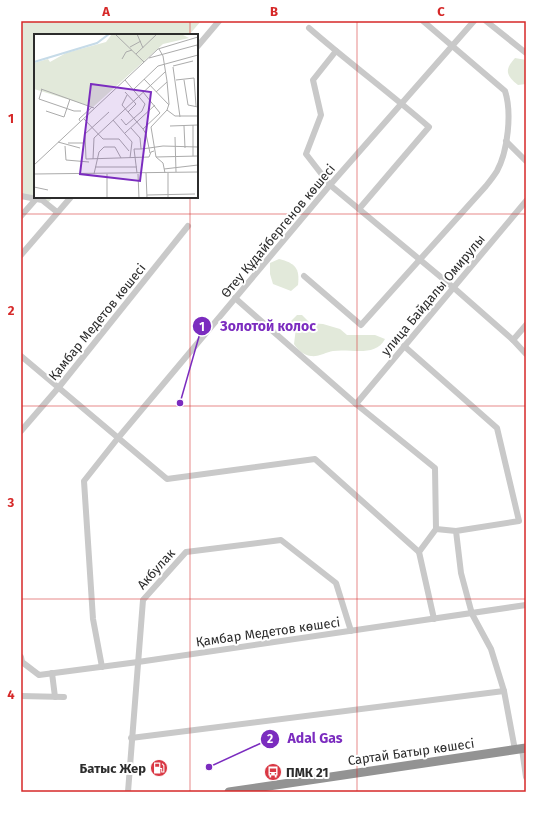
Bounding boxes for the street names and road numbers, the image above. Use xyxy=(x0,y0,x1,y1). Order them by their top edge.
street label: Өтеу Құдайбергенов көшесі xyxy=(218,161,338,301)
street label: улица Байдалы Омирулы xyxy=(378,231,488,359)
street label: Қамбар Медетов көшесі xyxy=(45,261,149,383)
street label: Акбулак xyxy=(134,546,178,592)
street label: Қамбар Медетов көшесі xyxy=(195,614,341,650)
street label: Сартай Батыр көшесі xyxy=(347,736,475,768)

